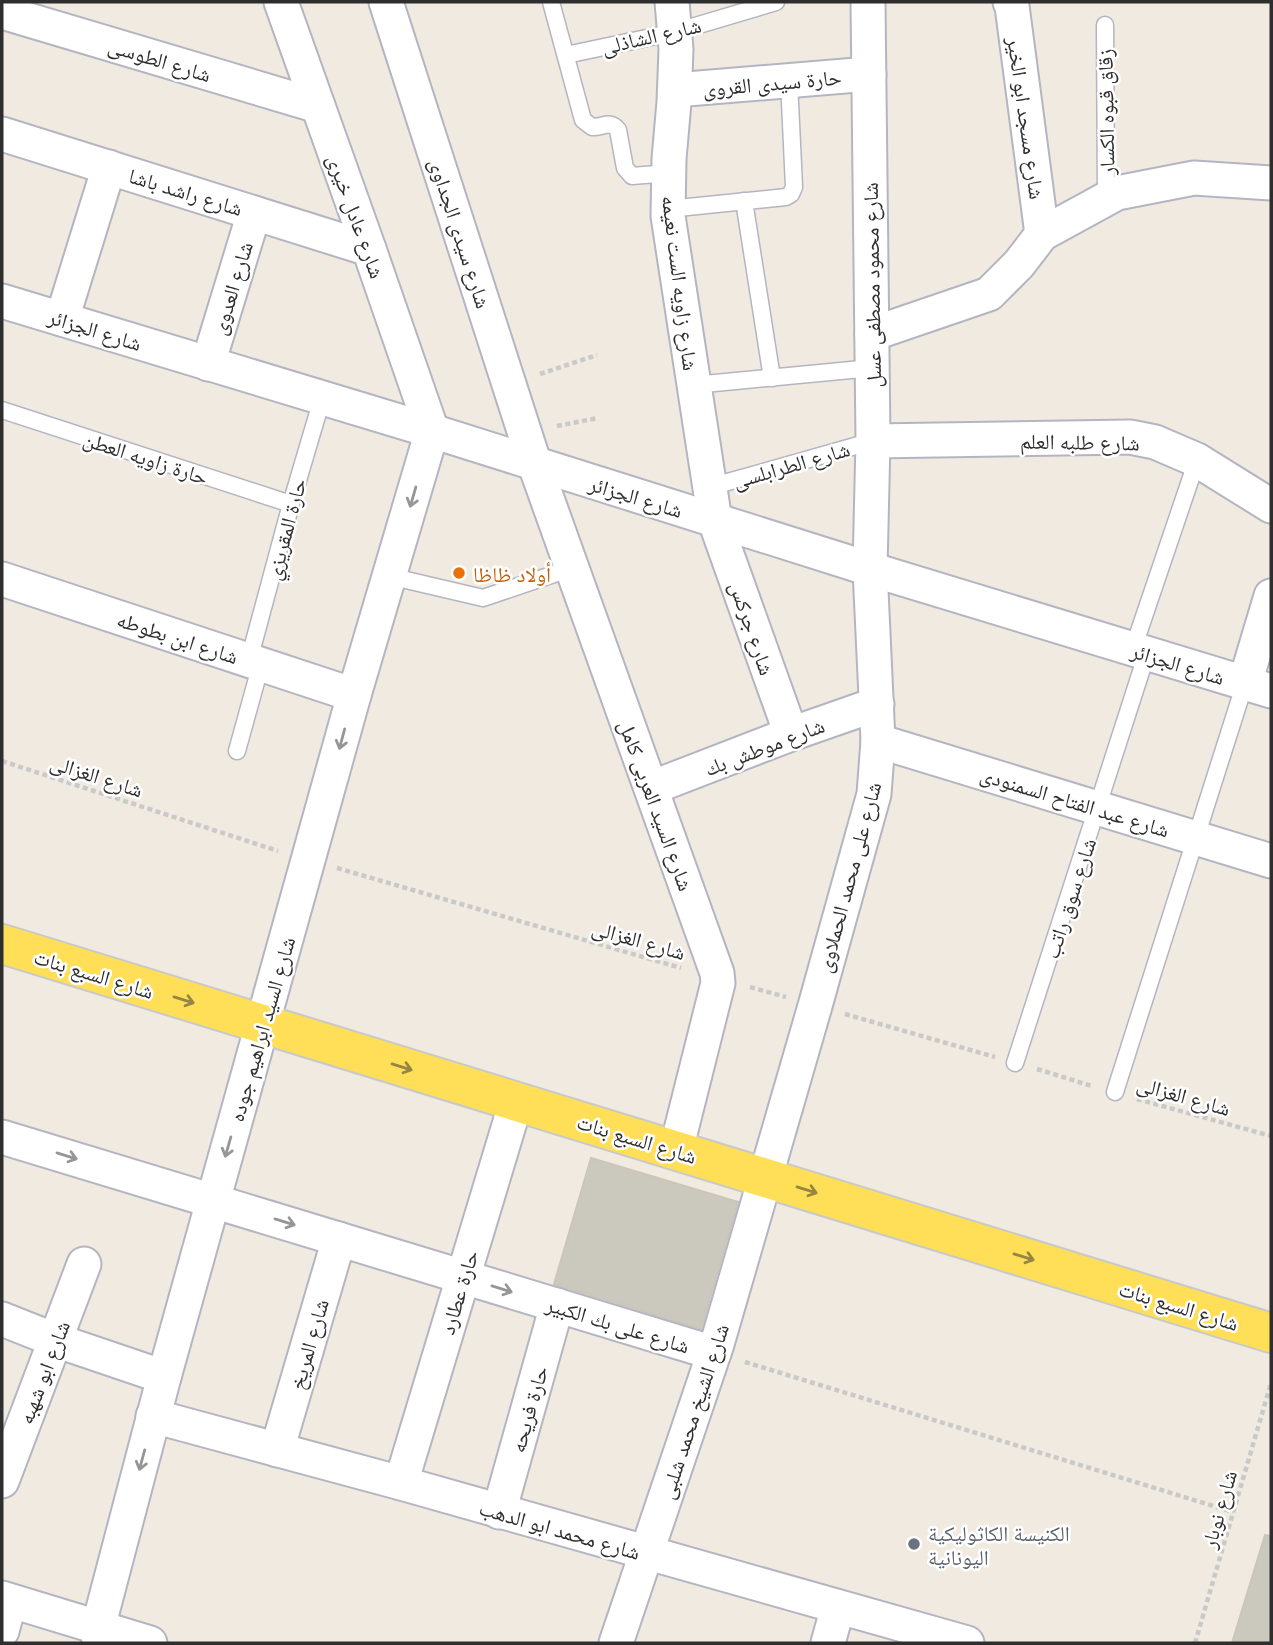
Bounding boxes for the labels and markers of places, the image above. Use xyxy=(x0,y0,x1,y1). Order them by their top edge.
place label: أولاد ظاظا xyxy=(473,561,551,586)
marker: أولاد ظاظا xyxy=(451,565,467,581)
place label: الكنيسة الكاثوليكية اليونانية xyxy=(928,1520,1070,1569)
marker: الكنيسة الكاثوليكية اليونانية xyxy=(906,1536,922,1552)

